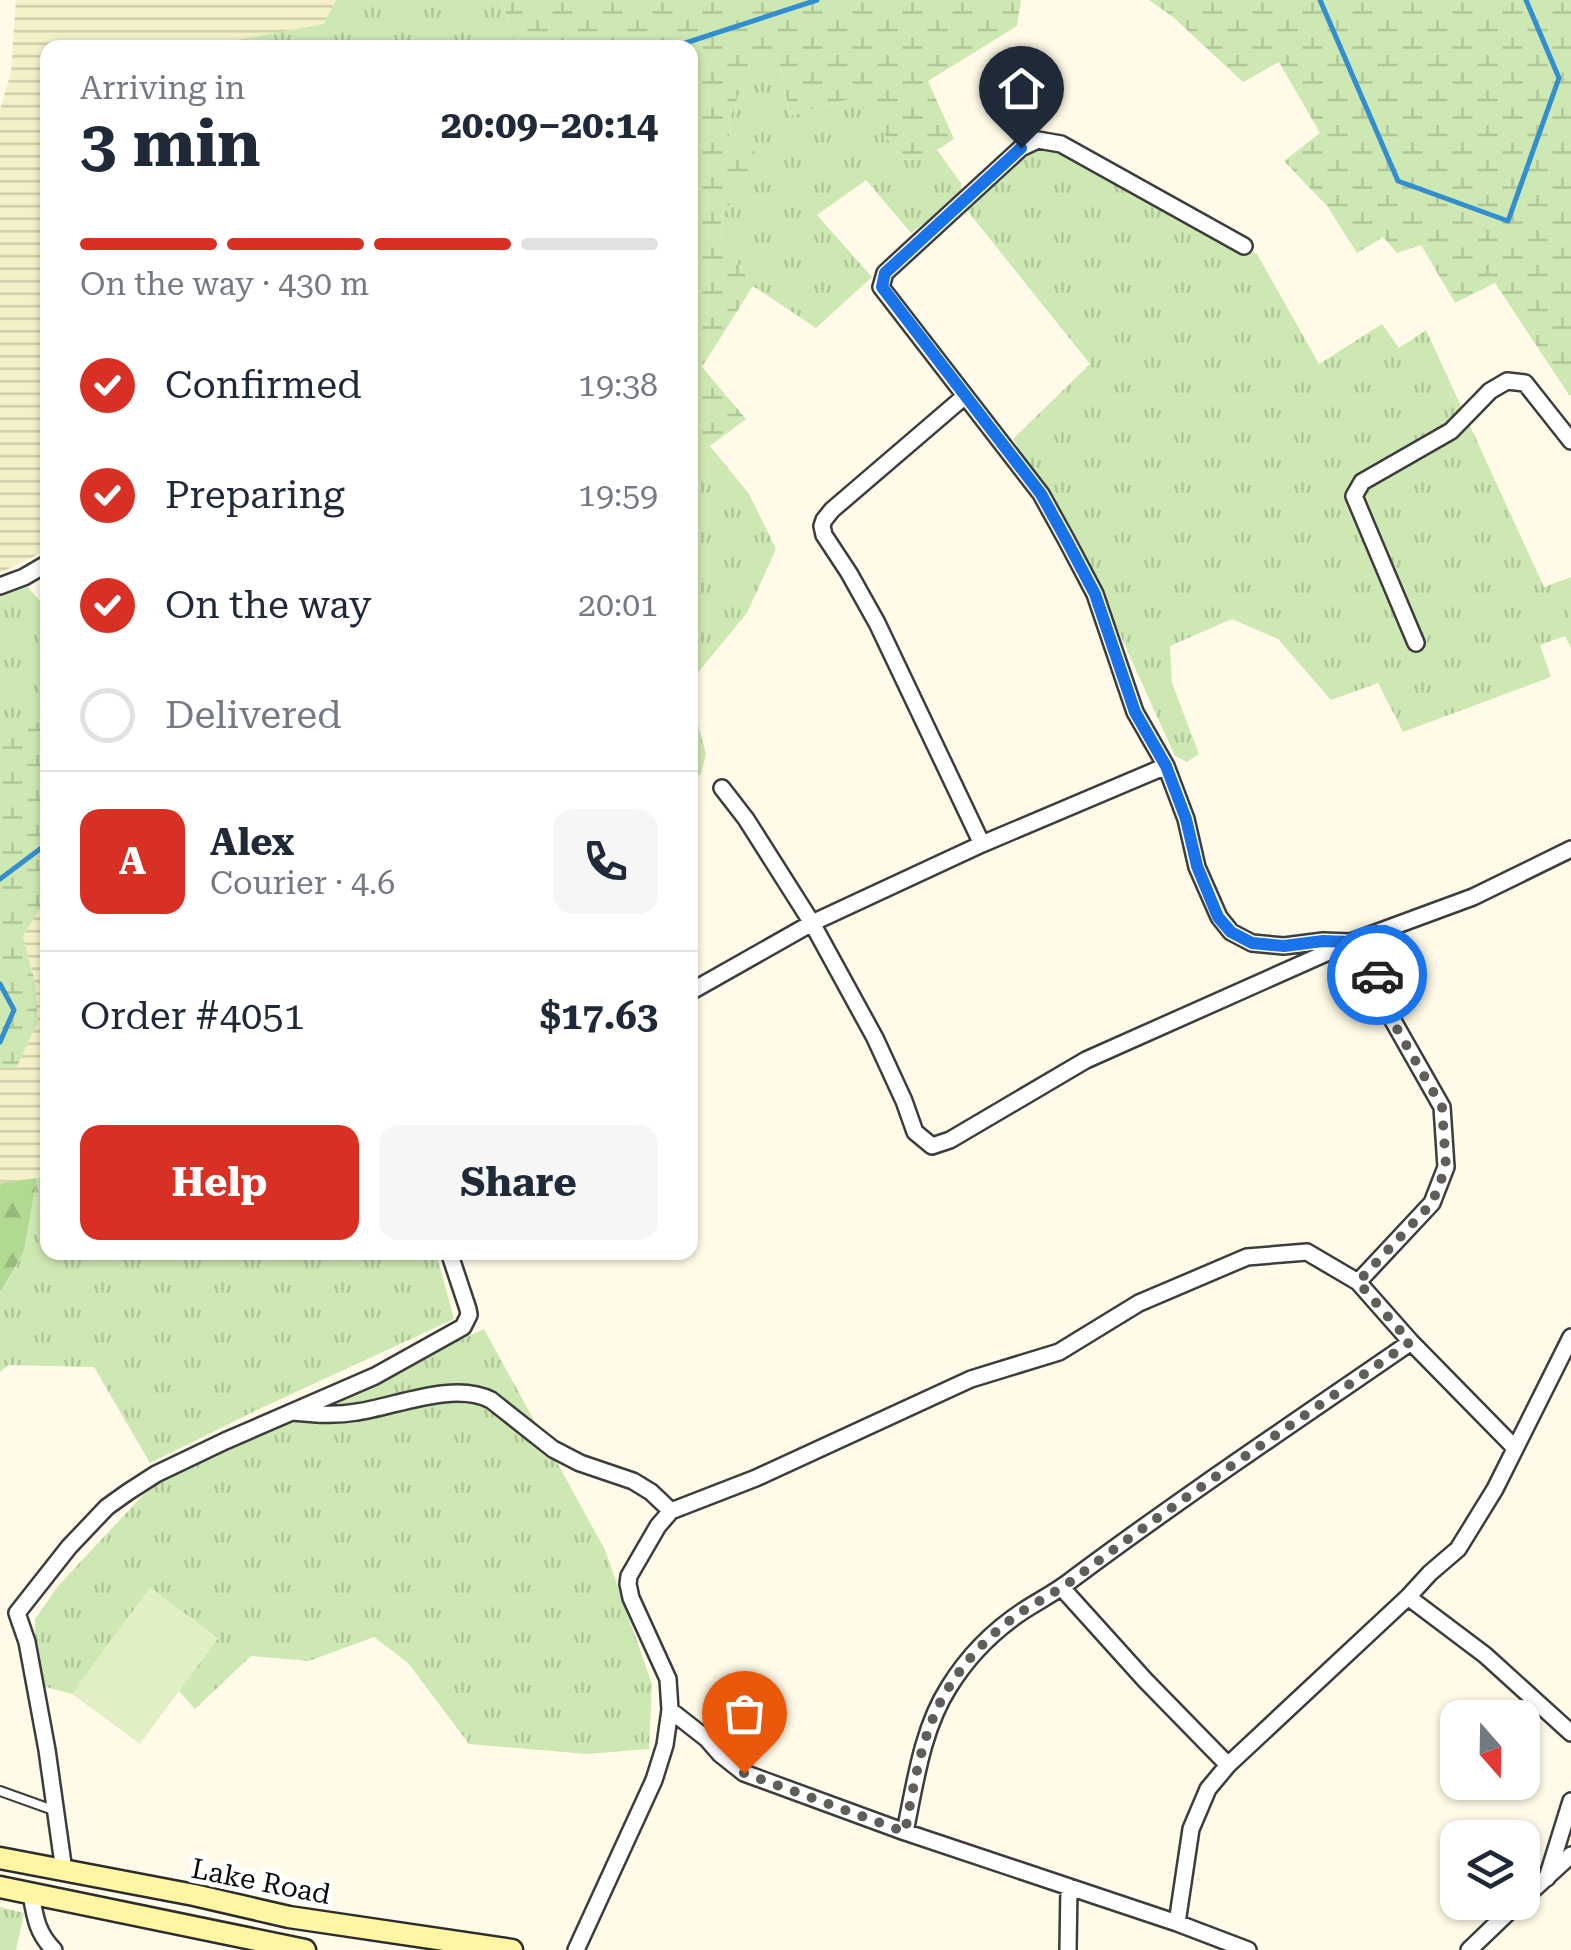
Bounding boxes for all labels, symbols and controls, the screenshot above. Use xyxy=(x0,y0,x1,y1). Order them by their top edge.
pin xyxy=(979,46,1064,149)
icon: home xyxy=(994,61,1049,116)
text: Arriving in xyxy=(80,69,245,107)
text: 20:09–20:14 xyxy=(441,103,658,147)
text: 3 min xyxy=(80,106,261,182)
text: On the way · 430 m xyxy=(80,265,369,303)
icon: check xyxy=(80,358,135,413)
text: Confirmed xyxy=(165,363,362,407)
text: 19:38 xyxy=(578,366,658,404)
icon: check xyxy=(80,468,135,523)
text: Preparing xyxy=(165,473,345,517)
text: 19:59 xyxy=(578,476,658,514)
icon: check xyxy=(80,578,135,633)
text: On the way xyxy=(165,583,371,627)
text: 20:01 xyxy=(578,586,658,624)
text: Delivered xyxy=(165,693,342,737)
button: phone xyxy=(553,809,658,914)
text: Alex xyxy=(210,820,294,864)
text: A xyxy=(119,839,146,883)
text: Courier · 4.6 xyxy=(210,864,395,902)
courier xyxy=(1327,925,1427,1025)
icon: car xyxy=(1350,948,1405,1003)
text: Order #4051 xyxy=(80,994,305,1038)
text: $17.63 xyxy=(540,994,658,1038)
button: Help xyxy=(80,1125,359,1240)
button: Share xyxy=(379,1125,658,1240)
pin xyxy=(702,1671,787,1774)
icon: bag xyxy=(717,1686,772,1741)
north arrow xyxy=(1440,1700,1540,1800)
map controls xyxy=(1440,1700,1540,1920)
button: layers xyxy=(1440,1820,1540,1920)
street label: Lake Road xyxy=(189,1852,333,1911)

